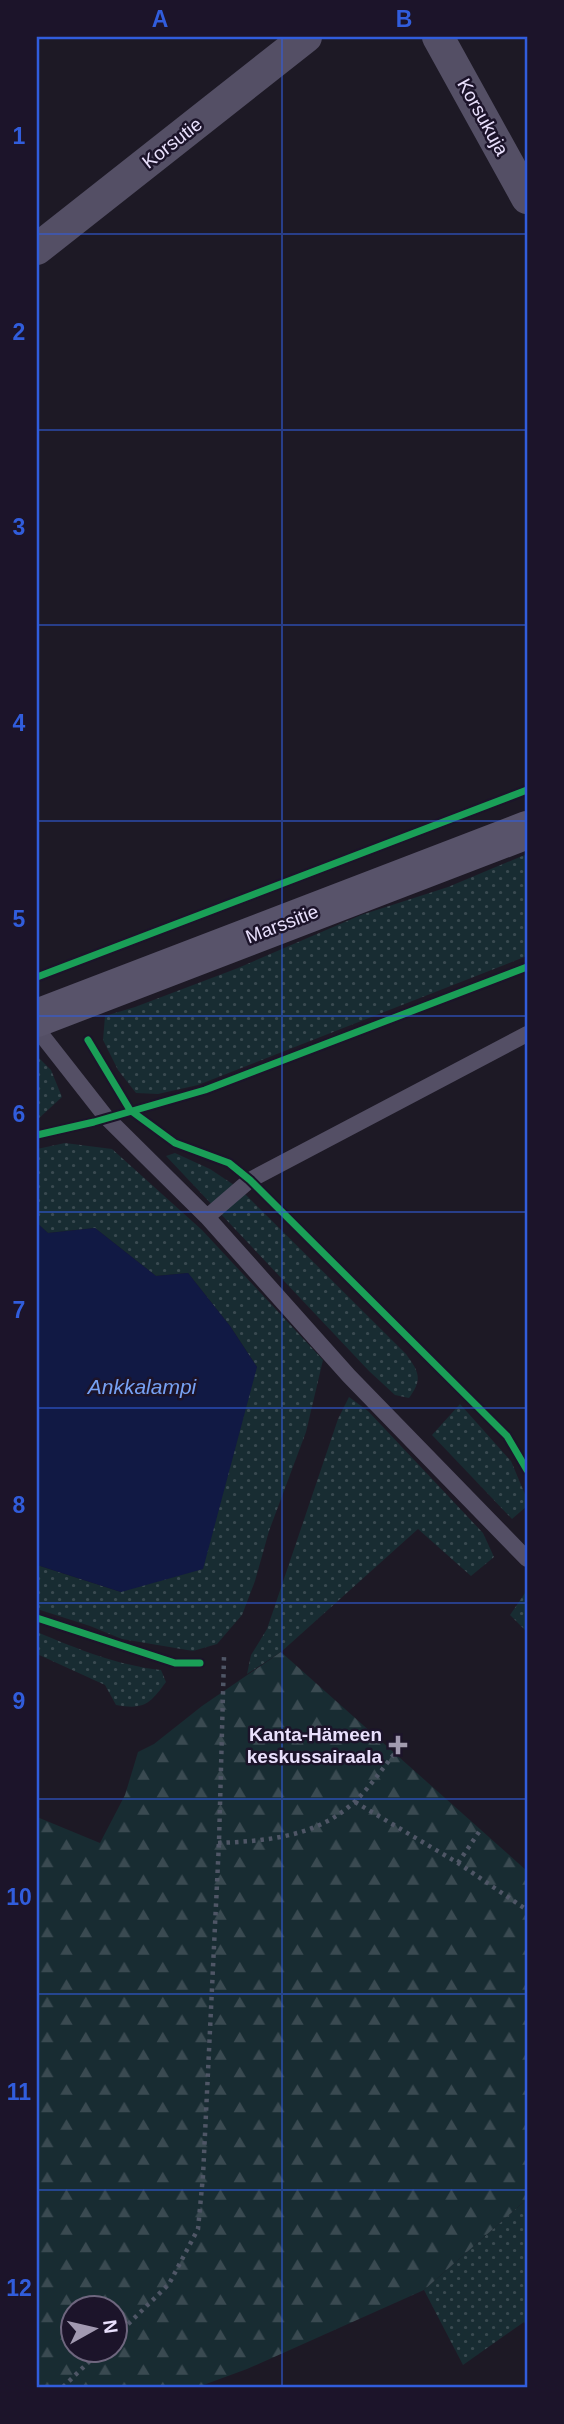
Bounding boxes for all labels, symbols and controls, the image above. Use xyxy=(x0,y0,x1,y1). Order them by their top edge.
text: A xyxy=(152,6,168,32)
text: B xyxy=(396,6,412,32)
street label: Korsukuja xyxy=(453,75,513,159)
street label: Korsutie xyxy=(138,113,206,173)
text: 1 xyxy=(13,123,26,149)
text: 2 xyxy=(13,319,25,345)
text: 3 xyxy=(13,514,25,540)
text: 4 xyxy=(13,710,26,736)
street label: Marssitie xyxy=(243,901,321,947)
text: 5 xyxy=(13,906,26,932)
text: 6 xyxy=(13,1101,25,1127)
text: 7 xyxy=(13,1297,25,1323)
water label: Ankkalampi xyxy=(86,1375,198,1398)
text: 8 xyxy=(13,1492,26,1518)
text: 9 xyxy=(13,1688,25,1714)
place label: Kanta-Hämeen keskussairaala xyxy=(247,1724,382,1767)
marker: Kanta-Hämeen keskussairaala xyxy=(388,1735,408,1755)
text: 10 xyxy=(6,1884,32,1910)
text: 11 xyxy=(7,2079,31,2105)
text: 12 xyxy=(6,2275,32,2301)
north arrow xyxy=(60,2294,130,2364)
text: N xyxy=(99,2318,122,2335)

